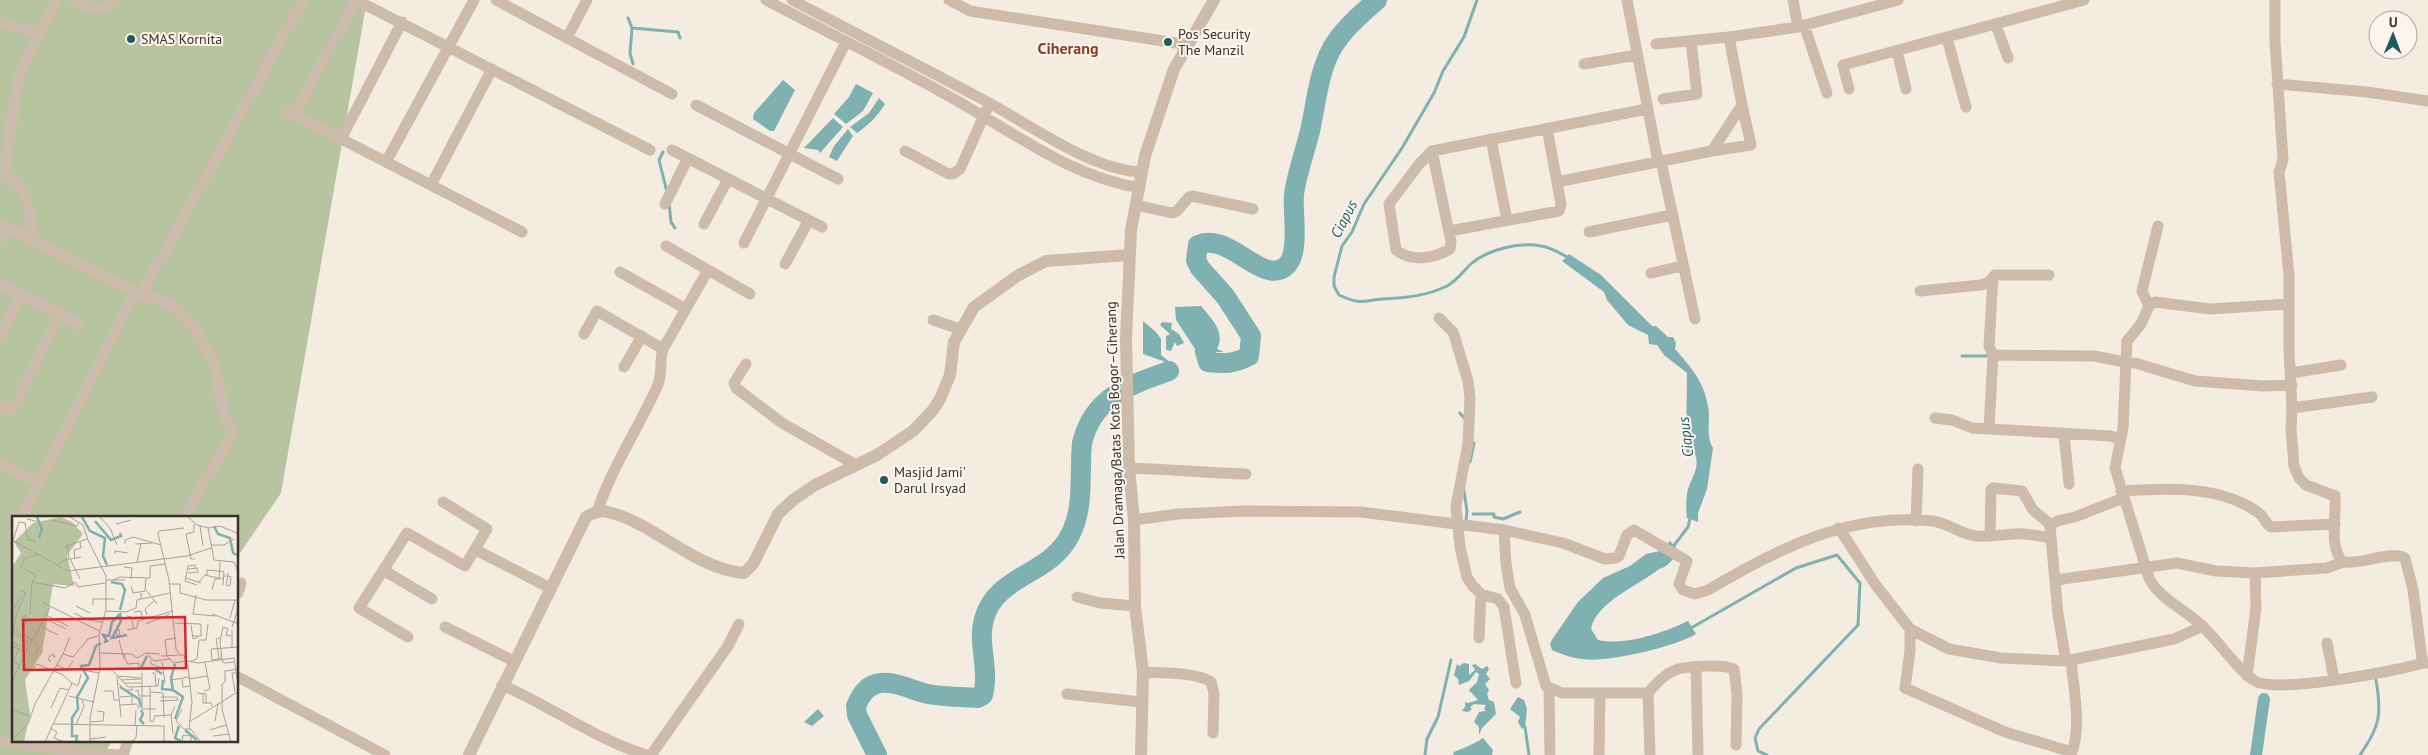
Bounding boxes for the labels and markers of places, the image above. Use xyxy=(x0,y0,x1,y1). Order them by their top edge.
place label: Pos Security The Manzil xyxy=(1178,25,1251,59)
place label: SMAS Kornita xyxy=(141,30,222,48)
marker: SMAS Kornita xyxy=(125,33,137,45)
marker: Pos Security The Manzil xyxy=(1162,36,1174,48)
place label: Masjid Jami' Darul Irsyad xyxy=(894,463,966,497)
marker: Masjid Jami' Darul Irsyad xyxy=(878,474,890,486)

